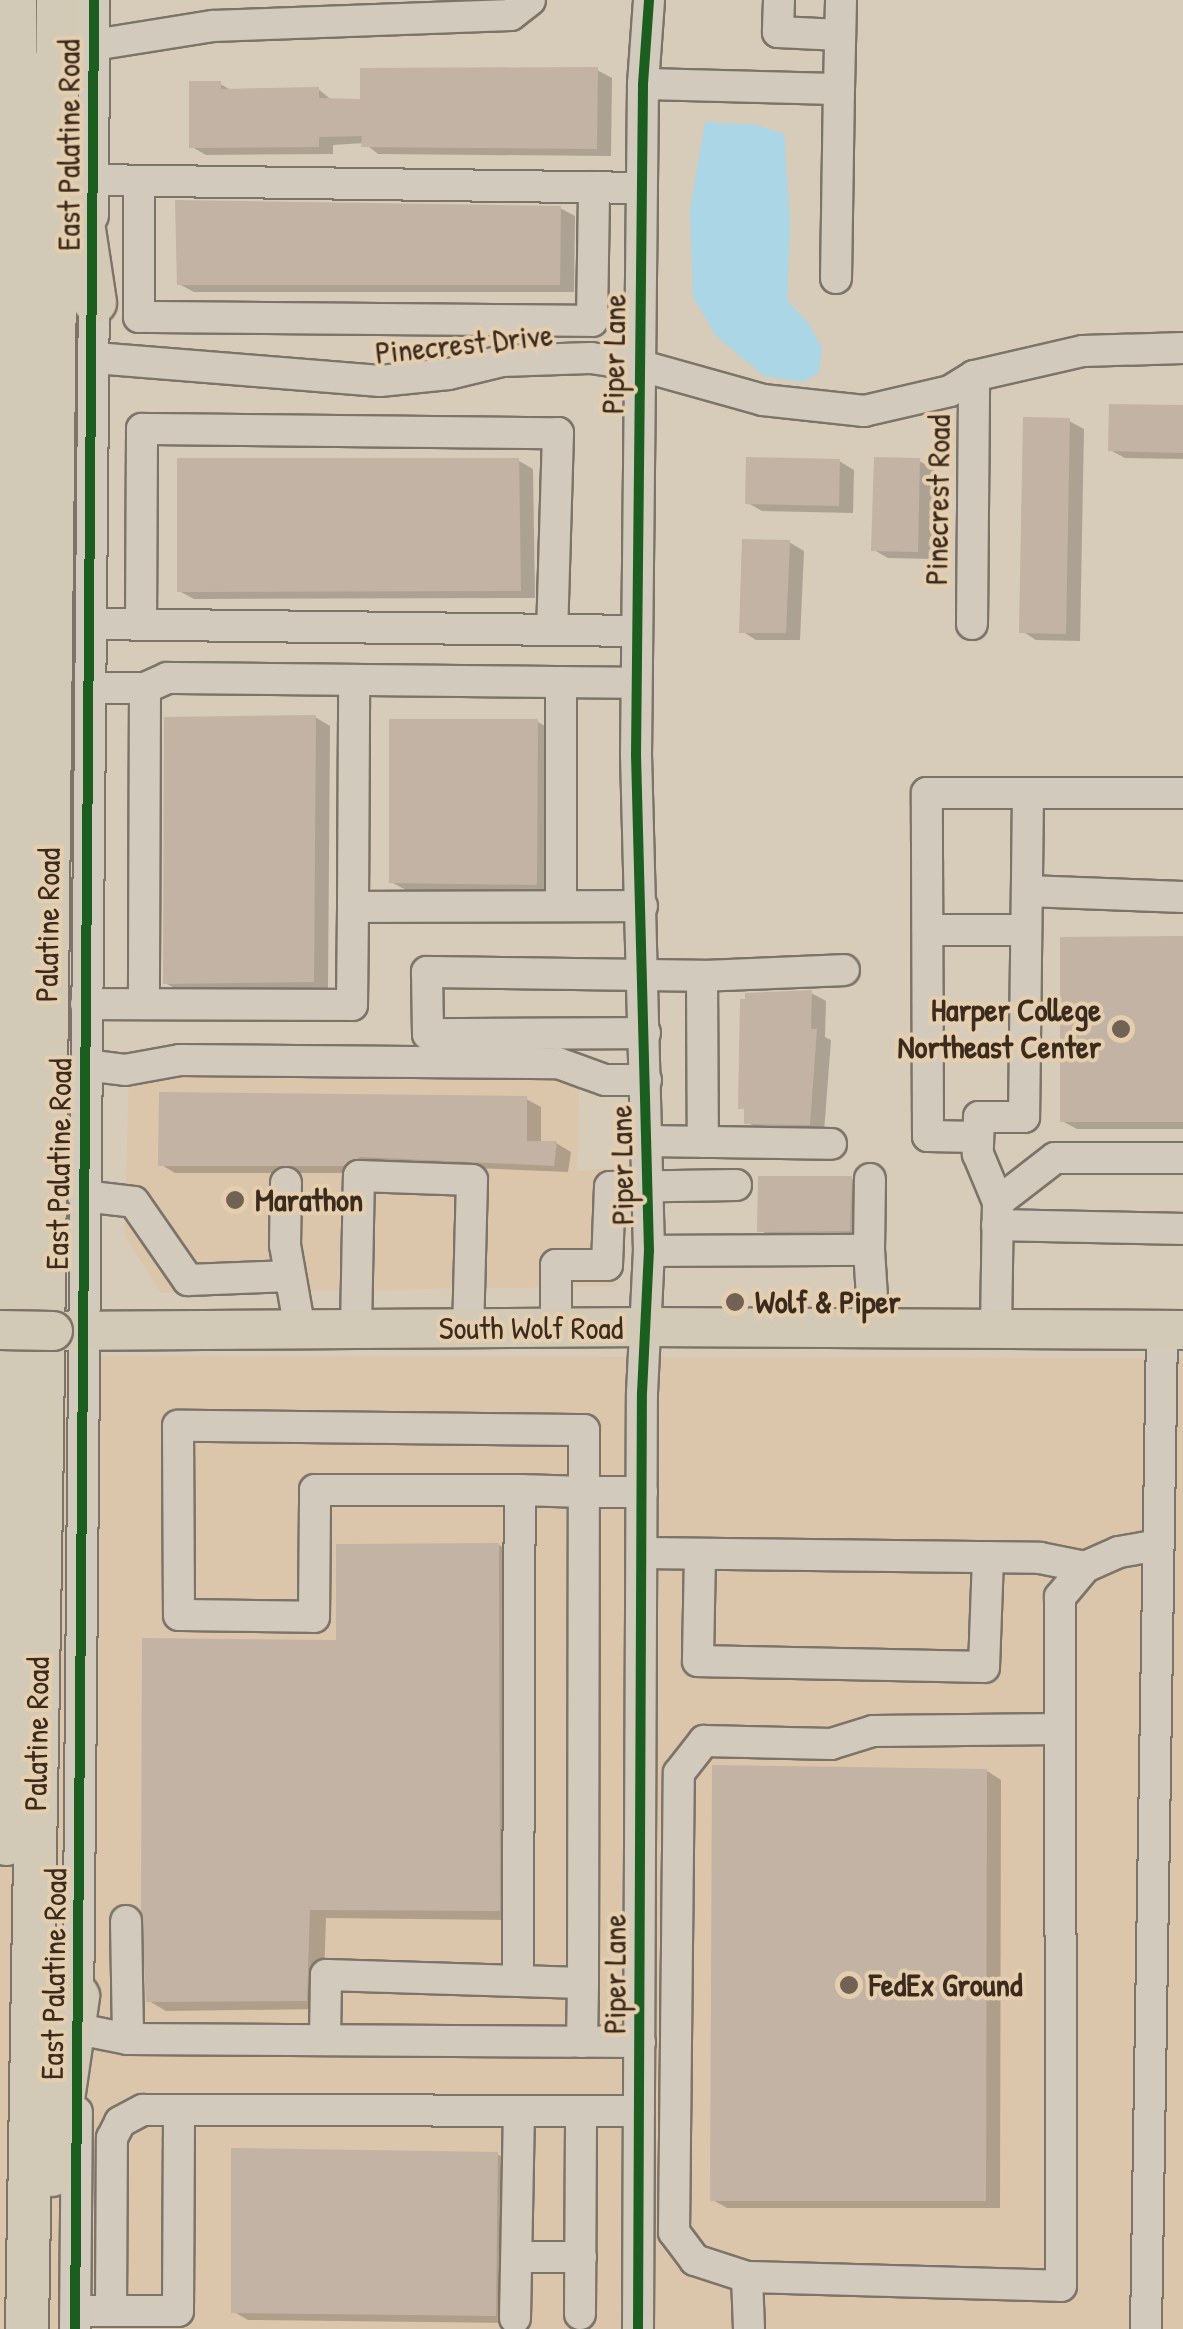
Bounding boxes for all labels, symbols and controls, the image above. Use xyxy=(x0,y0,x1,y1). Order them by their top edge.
street label: East Palatine Road xyxy=(50,39,88,251)
street label: Piper Lane xyxy=(594,294,634,414)
street label: Pinecrest Drive xyxy=(373,316,555,372)
street label: Pinecrest Road xyxy=(917,414,959,586)
street label: Palatine Road xyxy=(27,848,69,1002)
place label: Harper College Northeast Center xyxy=(898,992,1101,1067)
marker: Harper College Northeast Center xyxy=(1110,1018,1132,1040)
street label: East Palatine Road xyxy=(38,1058,80,1270)
street label: Piper Lane xyxy=(602,1105,642,1225)
place label: Marathon xyxy=(255,1181,363,1219)
marker: Marathon xyxy=(224,1189,246,1211)
place label: Wolf & Piper xyxy=(755,1283,901,1321)
marker: Wolf & Piper xyxy=(724,1291,746,1313)
street label: South Wolf Road xyxy=(439,1309,623,1347)
street label: Palatine Road xyxy=(16,1657,58,1811)
street label: East Palatine Road xyxy=(33,1868,75,2080)
street label: Piper Lane xyxy=(596,1914,634,2034)
place label: FedEx Ground xyxy=(869,1966,1022,2004)
marker: FedEx Ground xyxy=(838,1974,860,1996)

